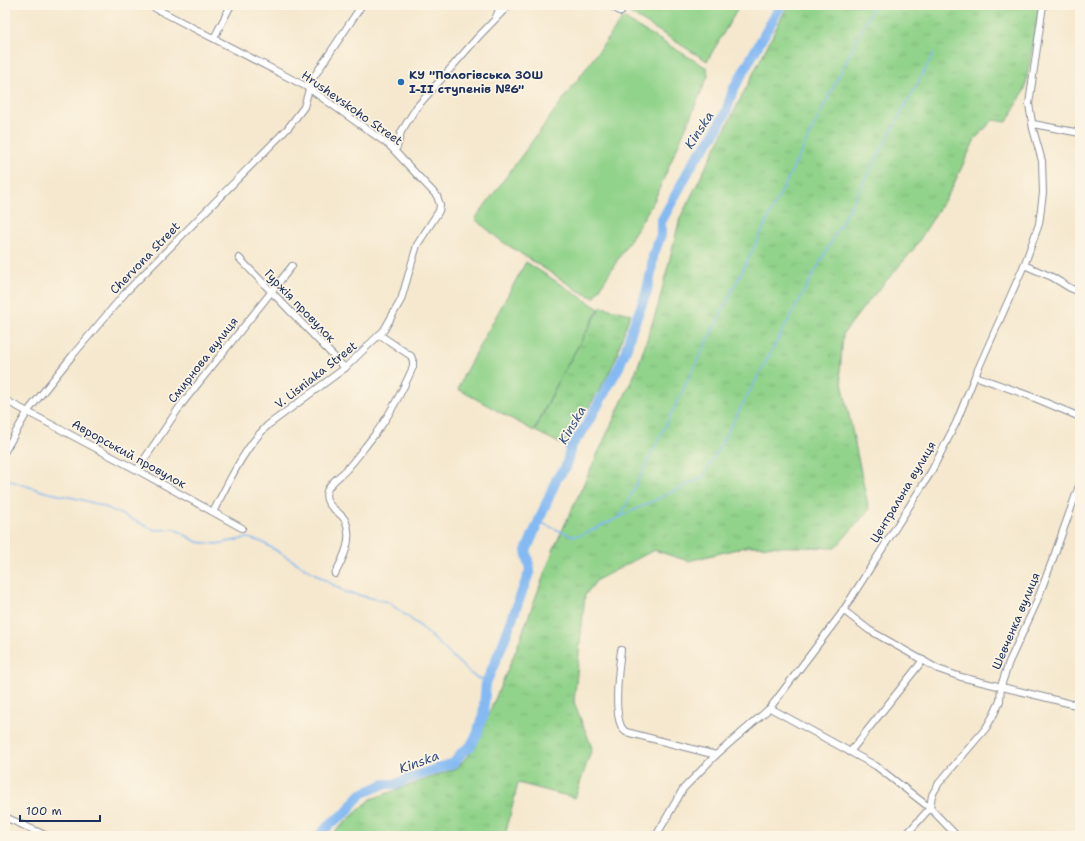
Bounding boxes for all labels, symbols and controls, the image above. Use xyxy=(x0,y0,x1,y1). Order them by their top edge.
street label: Hrushevskoho Street xyxy=(298,67,406,149)
place label: КУ "Пологівська ЗОШ І-ІІ ступенів №6" xyxy=(409,67,543,97)
marker: КУ "Пологівська ЗОШ І-ІІ ступенів №6" xyxy=(396,77,406,87)
water label: Kinska xyxy=(680,108,718,152)
street label: Chervona Street xyxy=(106,218,184,298)
street label: Гуржія провулок xyxy=(261,266,340,347)
street label: Смирнова вулиця xyxy=(164,314,242,406)
street label: V. Lisniaka Street xyxy=(272,338,360,412)
water label: Kinska xyxy=(554,403,590,447)
street label: Аврорський провулок xyxy=(69,416,190,492)
street label: Центральна вулиця xyxy=(866,438,940,546)
street label: Шевченка вулиця xyxy=(988,570,1044,672)
water label: Kinska xyxy=(396,747,442,777)
scale bar xyxy=(20,797,100,823)
text: 100 m xyxy=(26,803,62,819)

